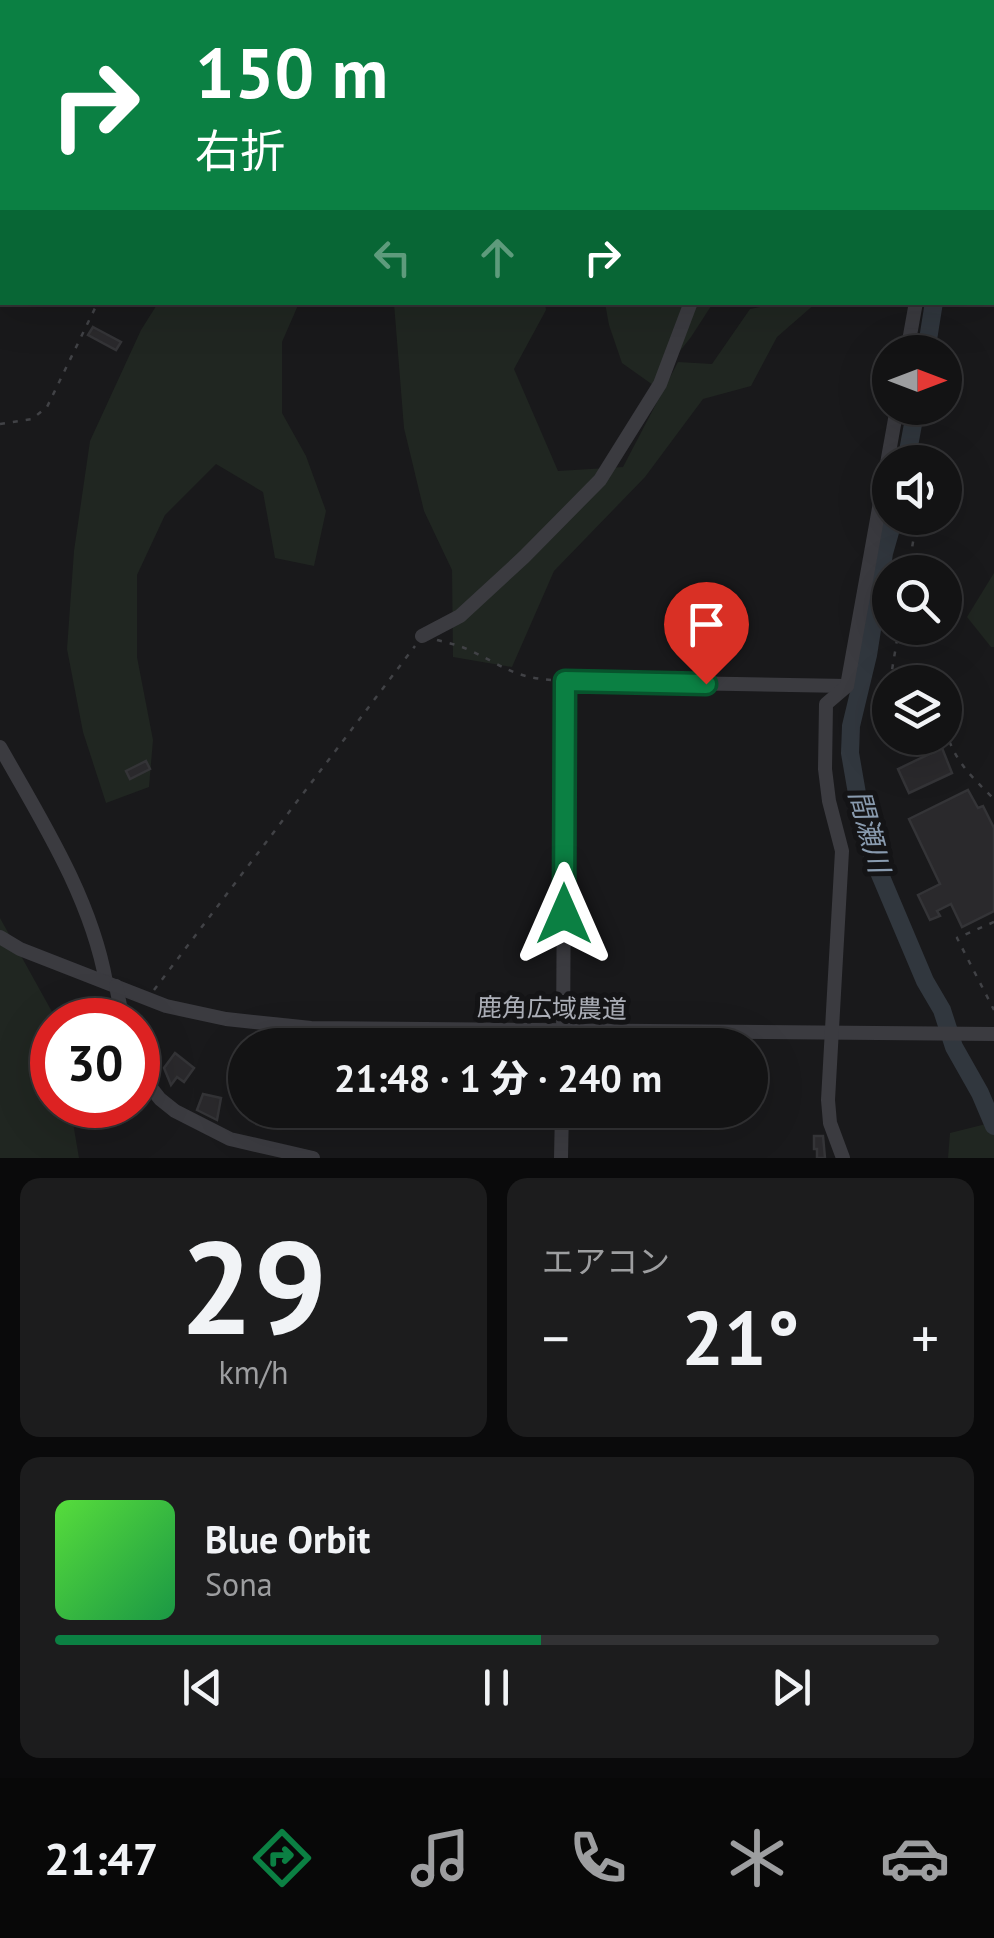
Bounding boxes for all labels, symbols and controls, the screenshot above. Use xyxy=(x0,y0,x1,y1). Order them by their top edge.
text: 150 m xyxy=(195,27,388,117)
icon: right xyxy=(30,40,160,170)
text: 右折 xyxy=(195,121,285,179)
icon: left xyxy=(365,230,420,285)
icon: ahead xyxy=(470,230,525,285)
icon: right xyxy=(575,230,630,285)
north arrow xyxy=(872,335,962,425)
map controls xyxy=(872,335,962,755)
button: sound xyxy=(872,445,962,535)
button: search xyxy=(872,555,962,645)
pin xyxy=(664,582,749,685)
icon: arrive xyxy=(679,597,734,652)
button: layers xyxy=(872,665,962,755)
water label: 間瀬川 xyxy=(841,786,900,879)
position arrow xyxy=(512,862,616,966)
street label: 鹿角広域農道 xyxy=(477,991,627,1025)
speed limit sign: 30 xyxy=(30,998,160,1128)
text: 21:48 · 1 分 · 240 m xyxy=(334,1053,662,1102)
text: 29 xyxy=(180,1202,327,1370)
text: エアコン xyxy=(542,1240,670,1282)
text: 21° xyxy=(682,1289,799,1386)
text: − xyxy=(542,1302,570,1373)
text: + xyxy=(911,1302,939,1373)
text: km/h xyxy=(218,1351,289,1393)
text: Blue Orbit xyxy=(205,1514,370,1563)
text: Sona xyxy=(205,1563,273,1605)
icon: previous xyxy=(175,1660,230,1715)
icon: pause xyxy=(469,1660,524,1715)
icon: next xyxy=(764,1660,819,1715)
icon: directions xyxy=(247,1823,317,1893)
icon: music xyxy=(405,1823,475,1893)
icon: phone xyxy=(563,1823,633,1893)
icon: climate xyxy=(722,1823,792,1893)
icon: car xyxy=(880,1823,950,1893)
text: 21:47 xyxy=(44,1829,158,1887)

